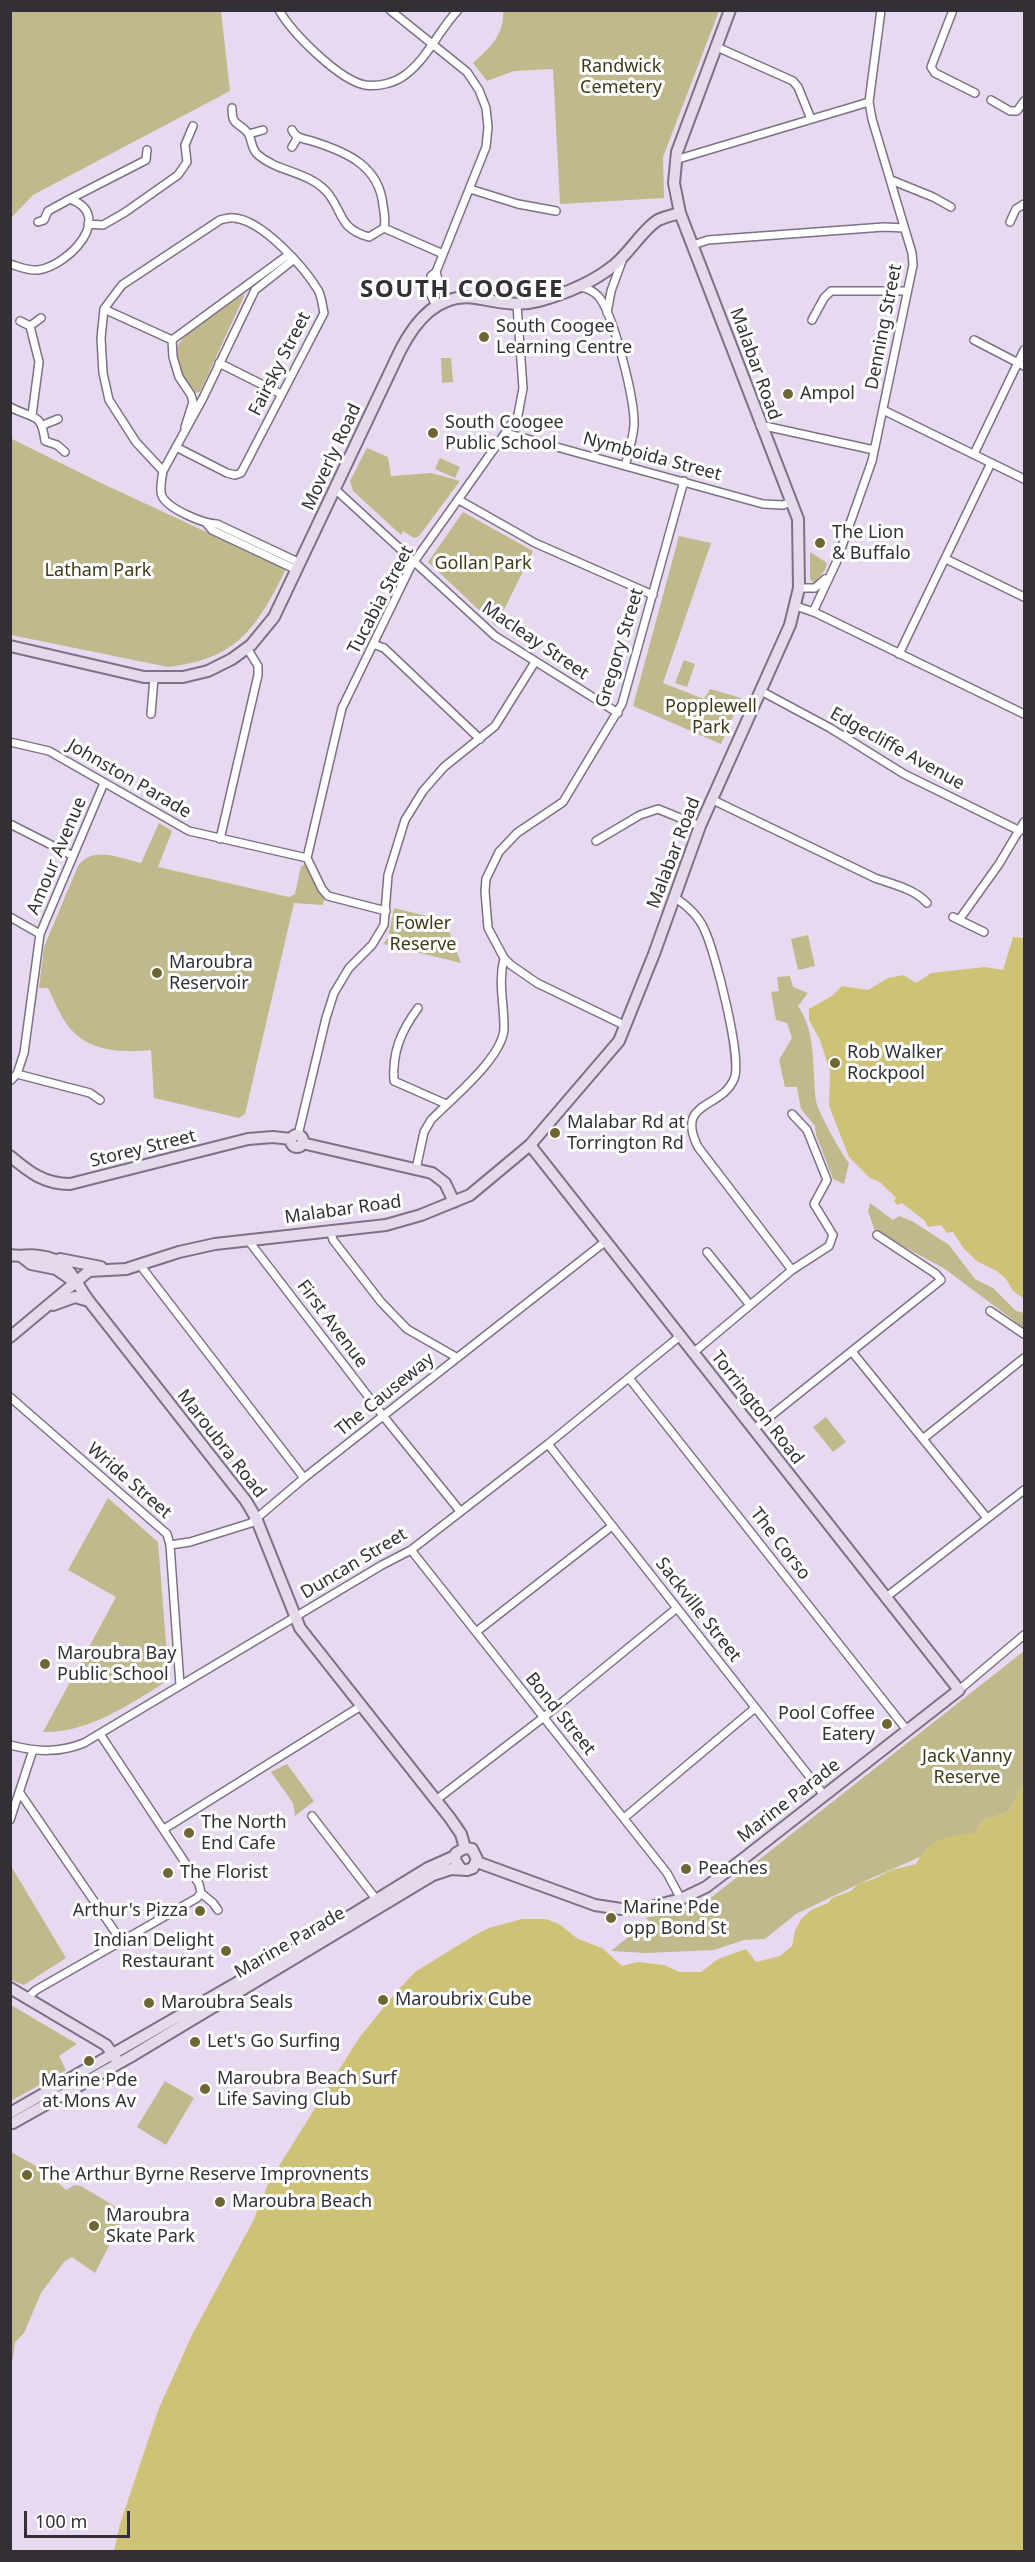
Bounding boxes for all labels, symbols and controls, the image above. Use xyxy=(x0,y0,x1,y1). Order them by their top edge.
park label: Randwick Cemetery xyxy=(580,56,662,98)
street label: Denning Street xyxy=(861,262,907,392)
district label: SOUTH COOGEE xyxy=(360,276,564,304)
street label: Malabar Road xyxy=(725,305,785,423)
street label: Fairsky Street xyxy=(245,308,315,420)
place label: South Coogee Learning Centre xyxy=(496,316,632,358)
marker: South Coogee Learning Centre xyxy=(477,330,491,344)
place label: Ampol xyxy=(800,383,855,405)
marker: Ampol xyxy=(781,387,795,401)
street label: Moverly Road xyxy=(298,400,366,514)
place label: South Coogee Public School xyxy=(445,412,564,454)
marker: South Coogee Public School xyxy=(426,426,440,440)
street label: Nymboida Street xyxy=(580,428,724,486)
place label: The Lion & Buffalo xyxy=(832,522,911,564)
marker: The Lion & Buffalo xyxy=(813,536,827,550)
street label: Tucabia Street xyxy=(343,542,419,658)
park label: Gollan Park xyxy=(434,553,532,575)
park label: Latham Park xyxy=(45,560,151,582)
street label: Gregory Street xyxy=(592,586,648,710)
street label: Macleay Street xyxy=(478,597,592,685)
park label: Popplewell Park xyxy=(665,696,757,738)
street label: Edgecliffe Avenue xyxy=(826,703,968,795)
street label: Johnston Parade xyxy=(63,735,195,823)
street label: Amour Avenue xyxy=(23,794,91,918)
street label: Malabar Road xyxy=(643,794,705,912)
park label: Fowler Reserve xyxy=(390,913,456,956)
place label: Maroubra Reservoir xyxy=(169,952,253,994)
marker: Maroubra Reservoir xyxy=(150,966,164,980)
place label: Rob Walker Rockpool xyxy=(847,1042,943,1084)
marker: Rob Walker Rockpool xyxy=(828,1056,842,1070)
place label: Malabar Rd at Torrington Rd xyxy=(567,1112,685,1154)
street label: Storey Street xyxy=(88,1125,198,1173)
marker: Malabar Rd at Torrington Rd xyxy=(548,1126,562,1140)
street label: Malabar Road xyxy=(283,1191,403,1229)
street label: First Avenue xyxy=(292,1276,372,1372)
street label: Torrington Road xyxy=(706,1347,808,1469)
street label: The Causeway xyxy=(331,1349,439,1441)
street label: Maroubra Road xyxy=(172,1385,270,1503)
street label: Wride Street xyxy=(82,1438,176,1524)
street label: The Corso xyxy=(745,1504,815,1584)
street label: Duncan Street xyxy=(297,1524,411,1604)
street label: Sackville Street xyxy=(651,1554,745,1666)
place label: Maroubra Bay Public School xyxy=(57,1643,176,1686)
marker: Maroubra Bay Public School xyxy=(38,1657,52,1671)
street label: Bond Street xyxy=(520,1668,600,1760)
place label: Pool Coffee Eatery xyxy=(778,1703,875,1746)
marker: Pool Coffee Eatery xyxy=(880,1717,894,1731)
park label: Jack Vanny Reserve xyxy=(922,1746,1012,1788)
street label: Marine Parade xyxy=(734,1754,844,1848)
place label: The North End Cafe xyxy=(201,1812,287,1854)
marker: The North End Cafe xyxy=(182,1826,196,1840)
place label: Peaches xyxy=(698,1858,768,1880)
place label: The Florist xyxy=(180,1862,268,1884)
marker: Peaches xyxy=(679,1862,693,1876)
marker: The Florist xyxy=(161,1866,175,1880)
place label: Marine Pde opp Bond St xyxy=(623,1897,727,1940)
place label: Arthur's Pizza xyxy=(73,1900,188,1922)
street label: Marine Parade xyxy=(231,1903,349,1983)
marker: Arthur's Pizza xyxy=(193,1904,207,1918)
marker: Marine Pde opp Bond St xyxy=(604,1911,618,1925)
place label: Indian Delight Restaurant xyxy=(94,1930,214,1972)
marker: Indian Delight Restaurant xyxy=(219,1944,233,1958)
place label: Maroubrix Cube xyxy=(395,1989,532,2011)
place label: Maroubra Seals xyxy=(161,1992,293,2014)
marker: Maroubrix Cube xyxy=(376,1993,390,2007)
marker: Maroubra Seals xyxy=(142,1996,156,2010)
place label: Let's Go Surfing xyxy=(207,2031,340,2053)
marker: Let's Go Surfing xyxy=(188,2035,202,2049)
marker: Marine Pde at Mons Av xyxy=(82,2054,96,2068)
place label: Maroubra Beach Surf Life Saving Club xyxy=(217,2068,396,2110)
place label: Marine Pde at Mons Av xyxy=(41,2070,137,2112)
marker: Maroubra Beach Surf Life Saving Club xyxy=(198,2082,212,2096)
place label: The Arthur Byrne Reserve Improvnents xyxy=(39,2164,369,2186)
marker: The Arthur Byrne Reserve Improvnents xyxy=(20,2168,34,2182)
place label: Maroubra Beach xyxy=(232,2191,372,2213)
marker: Maroubra Beach xyxy=(213,2195,227,2209)
place label: Maroubra Skate Park xyxy=(106,2205,195,2248)
marker: Maroubra Skate Park xyxy=(87,2219,101,2233)
scale bar xyxy=(27,2499,134,2537)
text: 100 m xyxy=(35,2509,87,2533)

